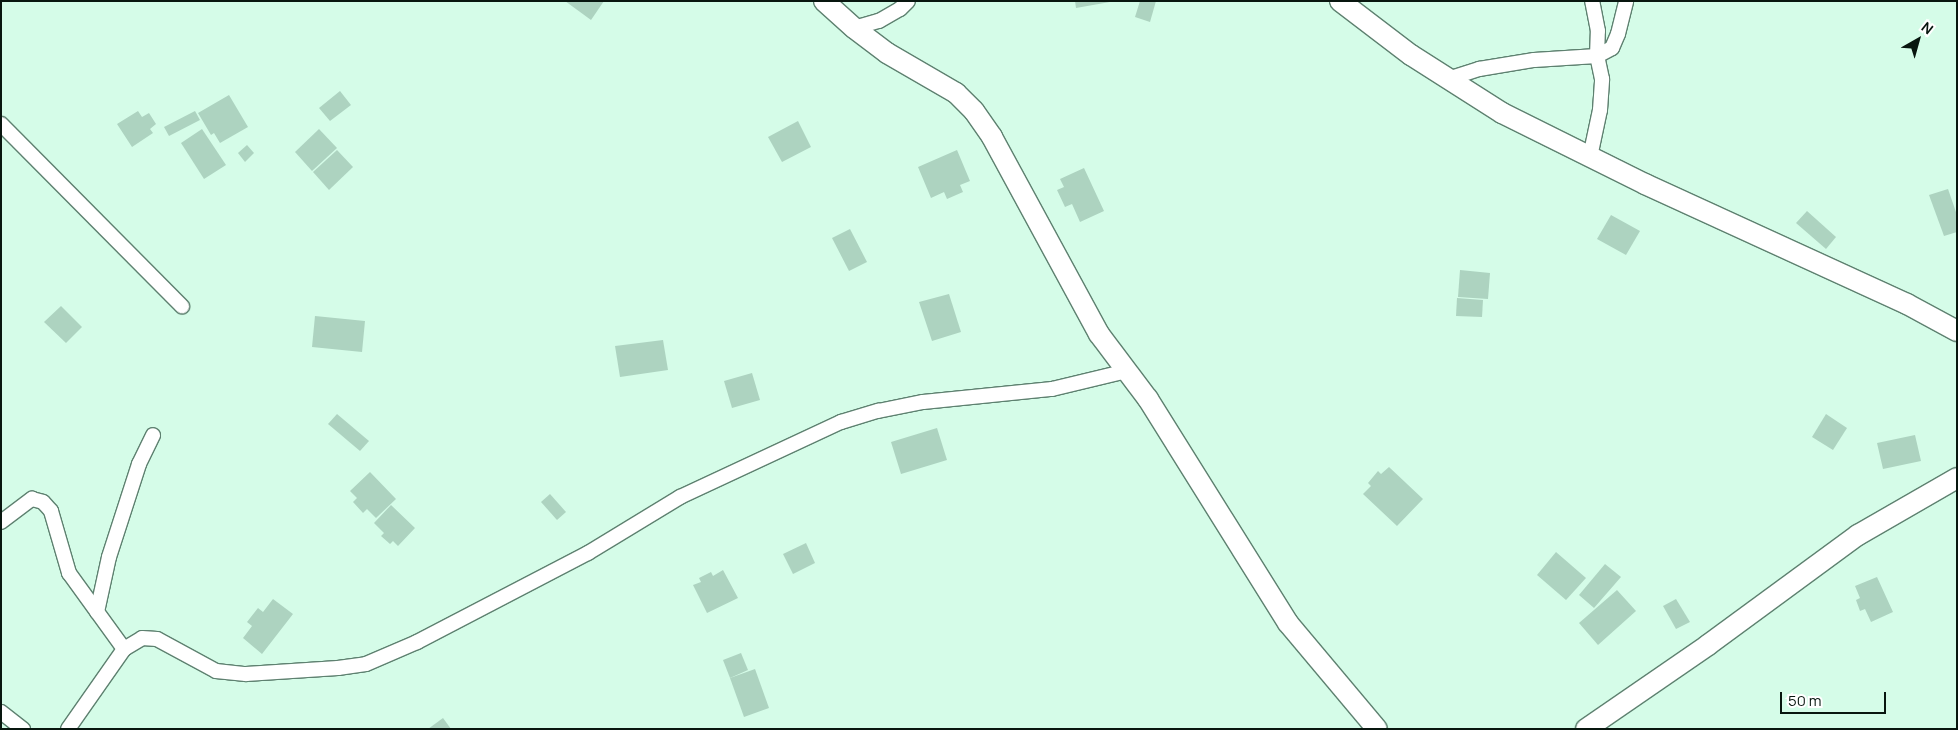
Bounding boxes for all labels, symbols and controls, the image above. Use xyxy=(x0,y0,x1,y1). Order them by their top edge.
north arrow xyxy=(1893,15,1943,65)
text: N xyxy=(1918,17,1937,38)
scale bar xyxy=(1783,682,1889,714)
text: 50 m xyxy=(1788,690,1822,711)

